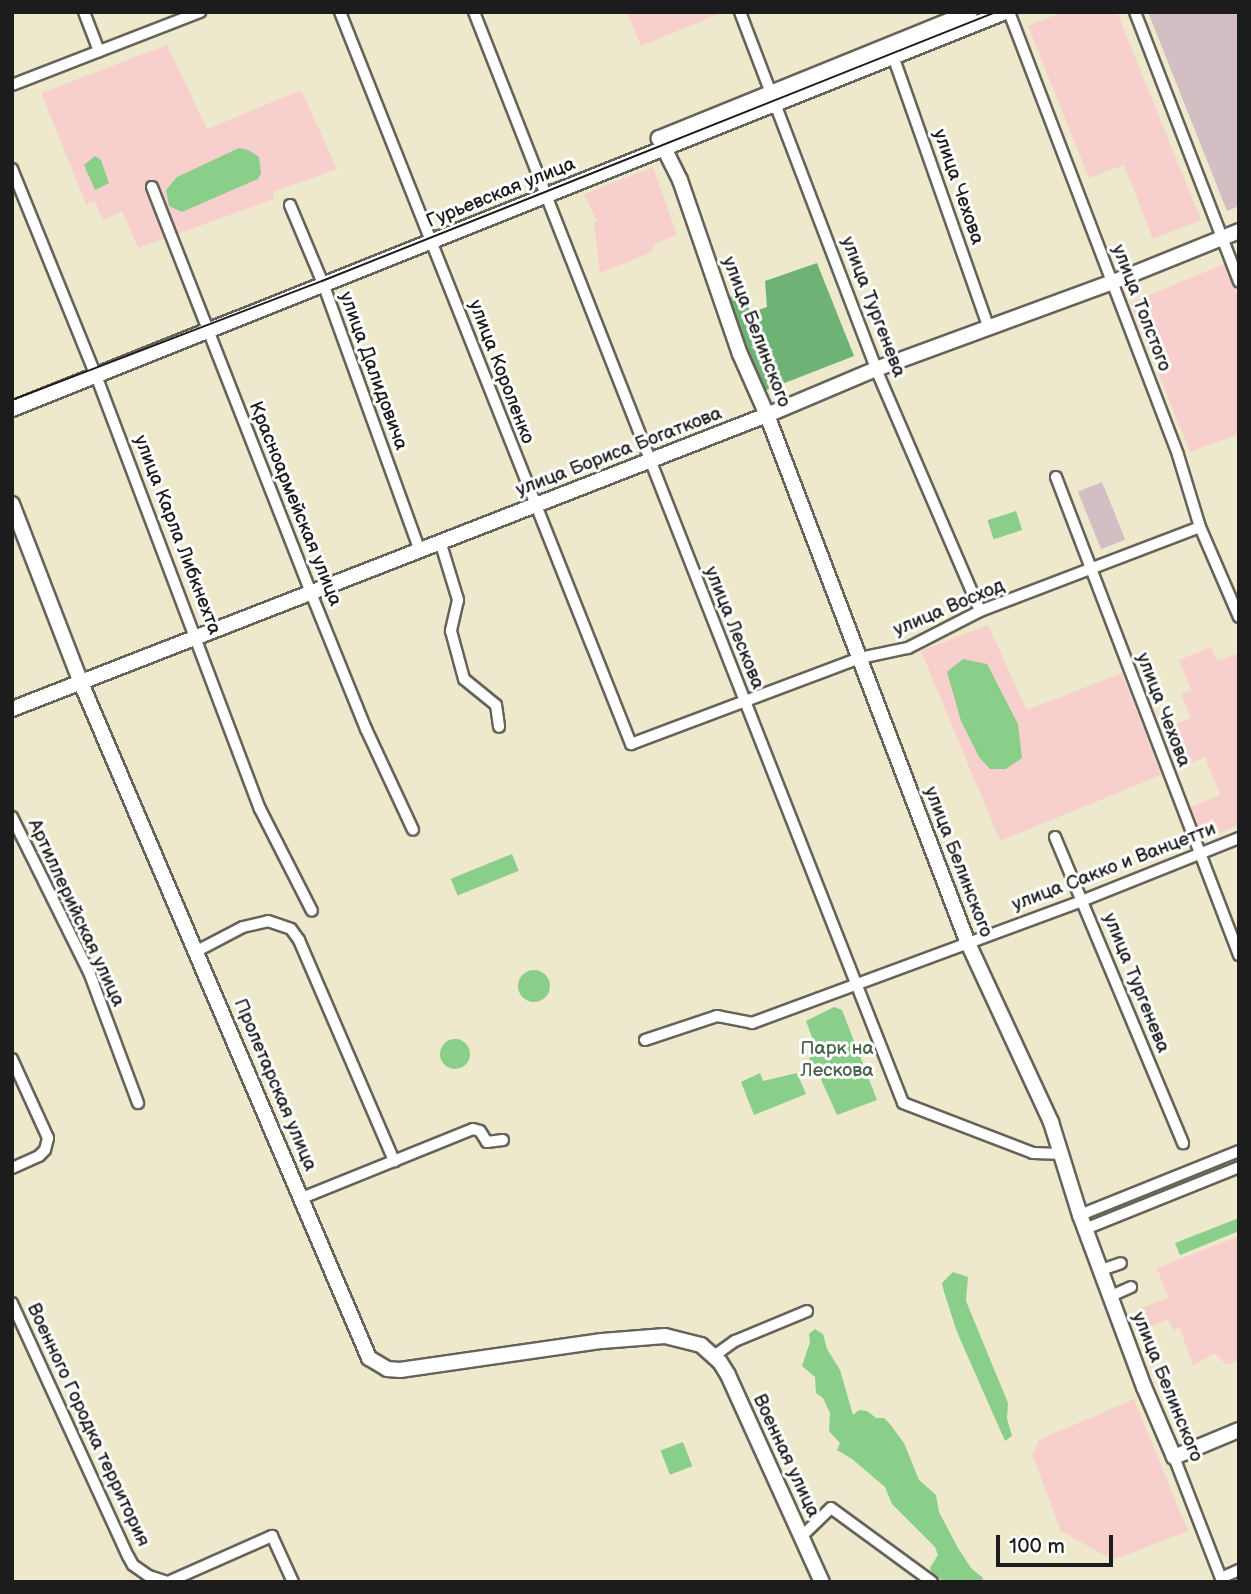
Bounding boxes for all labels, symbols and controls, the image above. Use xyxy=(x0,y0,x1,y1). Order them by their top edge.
street label: улица Чехова xyxy=(928,126,988,248)
street label: Гурьевская улица xyxy=(423,153,579,233)
street label: улица Тургенева xyxy=(836,233,910,381)
street label: улица Толстого xyxy=(1106,241,1176,375)
street label: улица Белинского xyxy=(717,253,795,411)
street label: улица Далидовича xyxy=(334,289,412,453)
street label: улица Короленко xyxy=(463,297,539,447)
street label: Красноармейская улица xyxy=(243,398,347,610)
street label: улица Бориса Богаткова xyxy=(513,402,725,502)
street label: улица Карла Либкнехта xyxy=(128,432,226,638)
street label: улица Лескова xyxy=(699,563,769,693)
street label: улица Восход xyxy=(890,574,1008,642)
street label: улица Чехова xyxy=(1131,650,1195,770)
street label: улица Белинского xyxy=(919,783,997,941)
street label: Артиллерийская улица xyxy=(23,816,129,1010)
street label: улица Сакко и Ванцетти xyxy=(1009,818,1219,916)
street label: улица Тургенева xyxy=(1098,910,1174,1056)
street label: Пролетарская улица xyxy=(228,995,322,1175)
park label: Парк на Лескова xyxy=(800,1038,874,1082)
street label: Военного Городка территория xyxy=(21,1300,155,1550)
street label: улица Белинского xyxy=(1127,1309,1207,1465)
street label: Военная улица xyxy=(747,1391,825,1521)
scale bar xyxy=(999,1520,1116,1564)
text: 100 m xyxy=(1009,1534,1065,1559)

